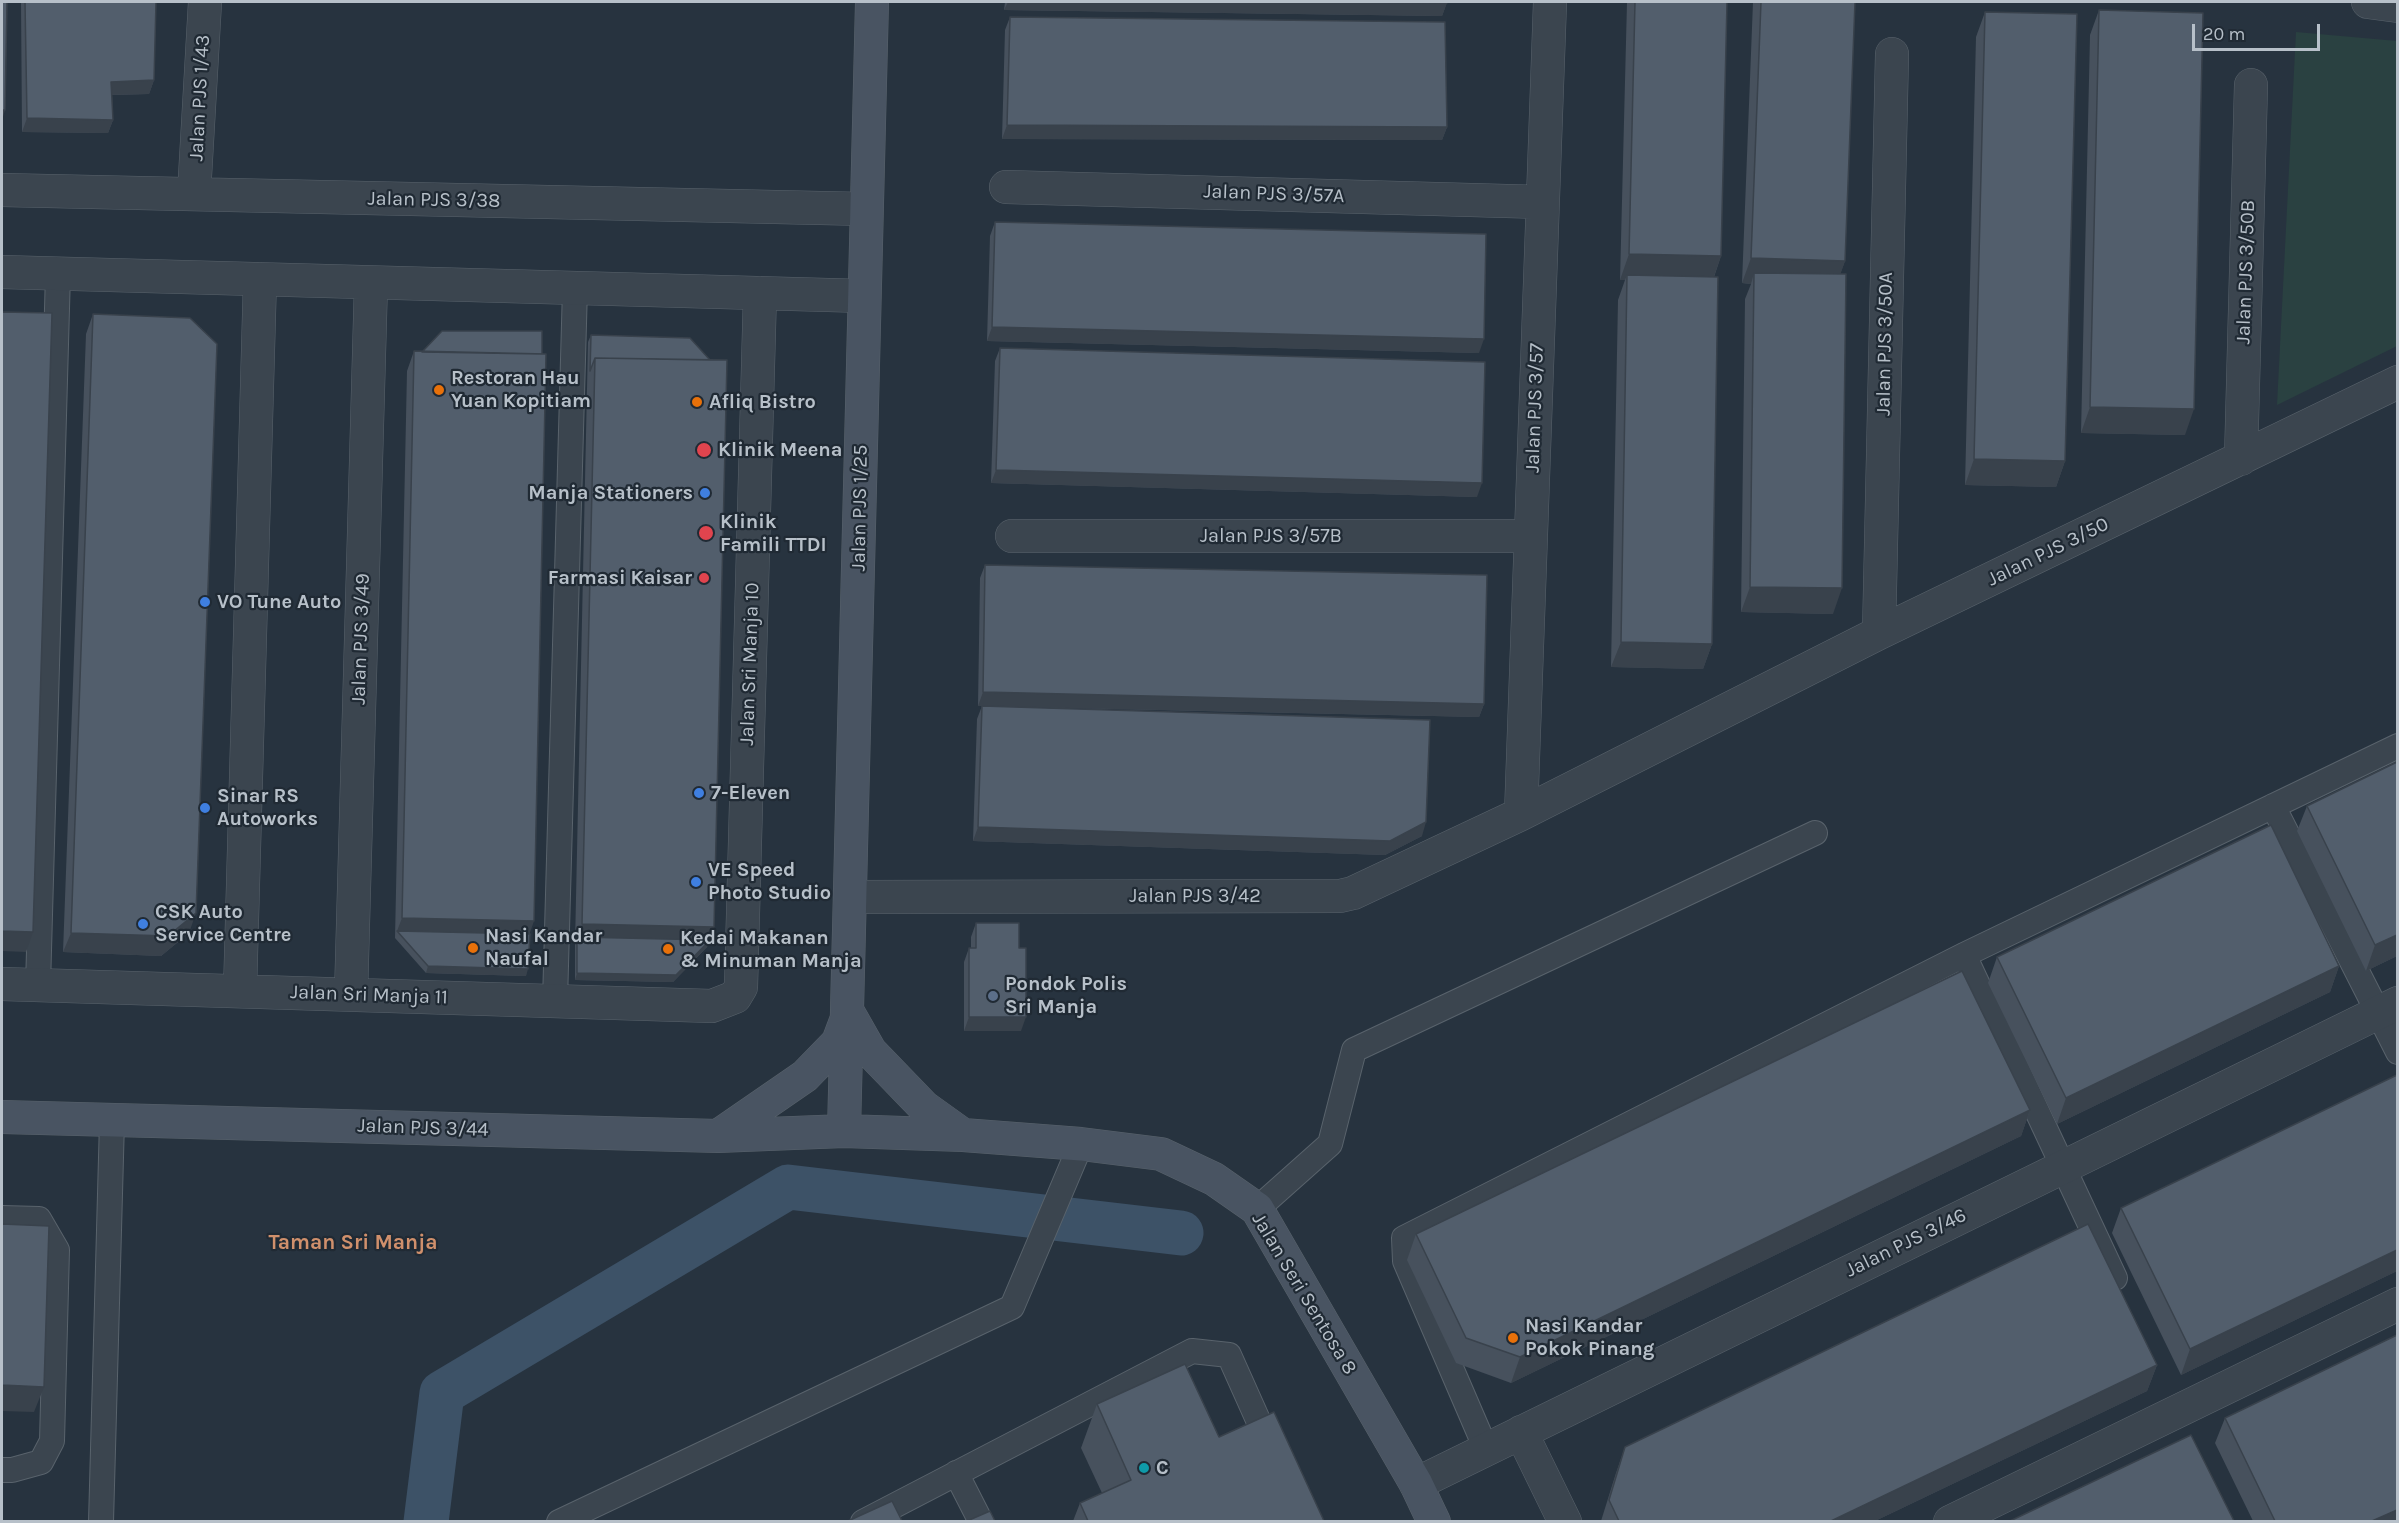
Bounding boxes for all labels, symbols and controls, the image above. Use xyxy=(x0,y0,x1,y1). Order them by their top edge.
scale bar xyxy=(2195,12,2322,50)
text: 20 m xyxy=(2203,23,2245,45)
street label: Jalan PJS 1/43 xyxy=(185,34,215,162)
street label: Jalan PJS 3/57A xyxy=(1203,180,1345,208)
street label: Jalan PJS 3/38 xyxy=(367,187,501,213)
street label: Jalan PJS 3/50B xyxy=(2231,199,2261,345)
street label: Jalan PJS 3/50A xyxy=(1872,272,1898,416)
street label: Jalan PJS 3/57 xyxy=(1521,343,1549,473)
place label: Restoran Hau Yuan Kopitiam xyxy=(451,366,591,413)
marker: Restoran Hau Yuan Kopitiam xyxy=(432,383,446,397)
place label: Afliq Bistro xyxy=(709,390,816,414)
marker: Afliq Bistro xyxy=(690,395,704,409)
place label: Klinik Meena xyxy=(718,438,842,462)
marker: Klinik Meena xyxy=(695,441,713,459)
street label: Jalan PJS 1/25 xyxy=(847,444,873,572)
place label: Manja Stationers xyxy=(528,481,693,505)
marker: Manja Stationers xyxy=(698,486,712,500)
place label: Klinik Famili TTDI xyxy=(720,510,826,557)
street label: Jalan PJS 3/50 xyxy=(1983,512,2113,592)
marker: Klinik Famili TTDI xyxy=(697,524,715,542)
street label: Jalan PJS 3/57B xyxy=(1200,524,1342,548)
place label: Farmasi Kaisar xyxy=(548,566,692,590)
marker: Farmasi Kaisar xyxy=(697,571,711,585)
street label: Jalan PJS 3/49 xyxy=(347,573,375,705)
street label: Jalan Sri Manja 10 xyxy=(735,582,765,746)
place label: VO Tune Auto xyxy=(217,590,341,614)
marker: VO Tune Auto xyxy=(198,595,212,609)
place label: 7-Eleven xyxy=(711,781,790,805)
place label: Sinar RS Autoworks xyxy=(217,784,318,831)
marker: 7-Eleven xyxy=(692,786,706,800)
marker: Sinar RS Autoworks xyxy=(198,801,212,815)
place label: VE Speed Photo Studio xyxy=(708,858,831,905)
marker: VE Speed Photo Studio xyxy=(689,875,703,889)
street label: Jalan PJS 3/42 xyxy=(1129,884,1261,908)
place label: CSK Auto Service Centre xyxy=(155,900,291,947)
marker: CSK Auto Service Centre xyxy=(136,917,150,931)
place label: Nasi Kandar Naufal xyxy=(485,924,602,971)
place label: Kedai Makanan & Minuman Manja xyxy=(680,926,862,973)
marker: Nasi Kandar Naufal xyxy=(466,941,480,955)
marker: Kedai Makanan & Minuman Manja xyxy=(661,942,675,956)
place label: Pondok Polis Sri Manja xyxy=(1005,972,1127,1019)
street label: Jalan Sri Manja 11 xyxy=(290,980,448,1010)
marker: Pondok Polis Sri Manja xyxy=(986,989,1000,1003)
street label: Jalan PJS 3/44 xyxy=(357,1114,489,1142)
street label: Jalan PJS 3/46 xyxy=(1842,1203,1970,1283)
street label: Jalan Seri Sentosa 8 xyxy=(1246,1209,1362,1379)
district label: Taman Sri Manja xyxy=(269,1230,437,1256)
place label: Nasi Kandar Pokok Pinang xyxy=(1525,1314,1654,1361)
marker: Nasi Kandar Pokok Pinang xyxy=(1506,1331,1520,1345)
place label: C xyxy=(1156,1456,1169,1480)
marker: C xyxy=(1137,1461,1151,1475)

